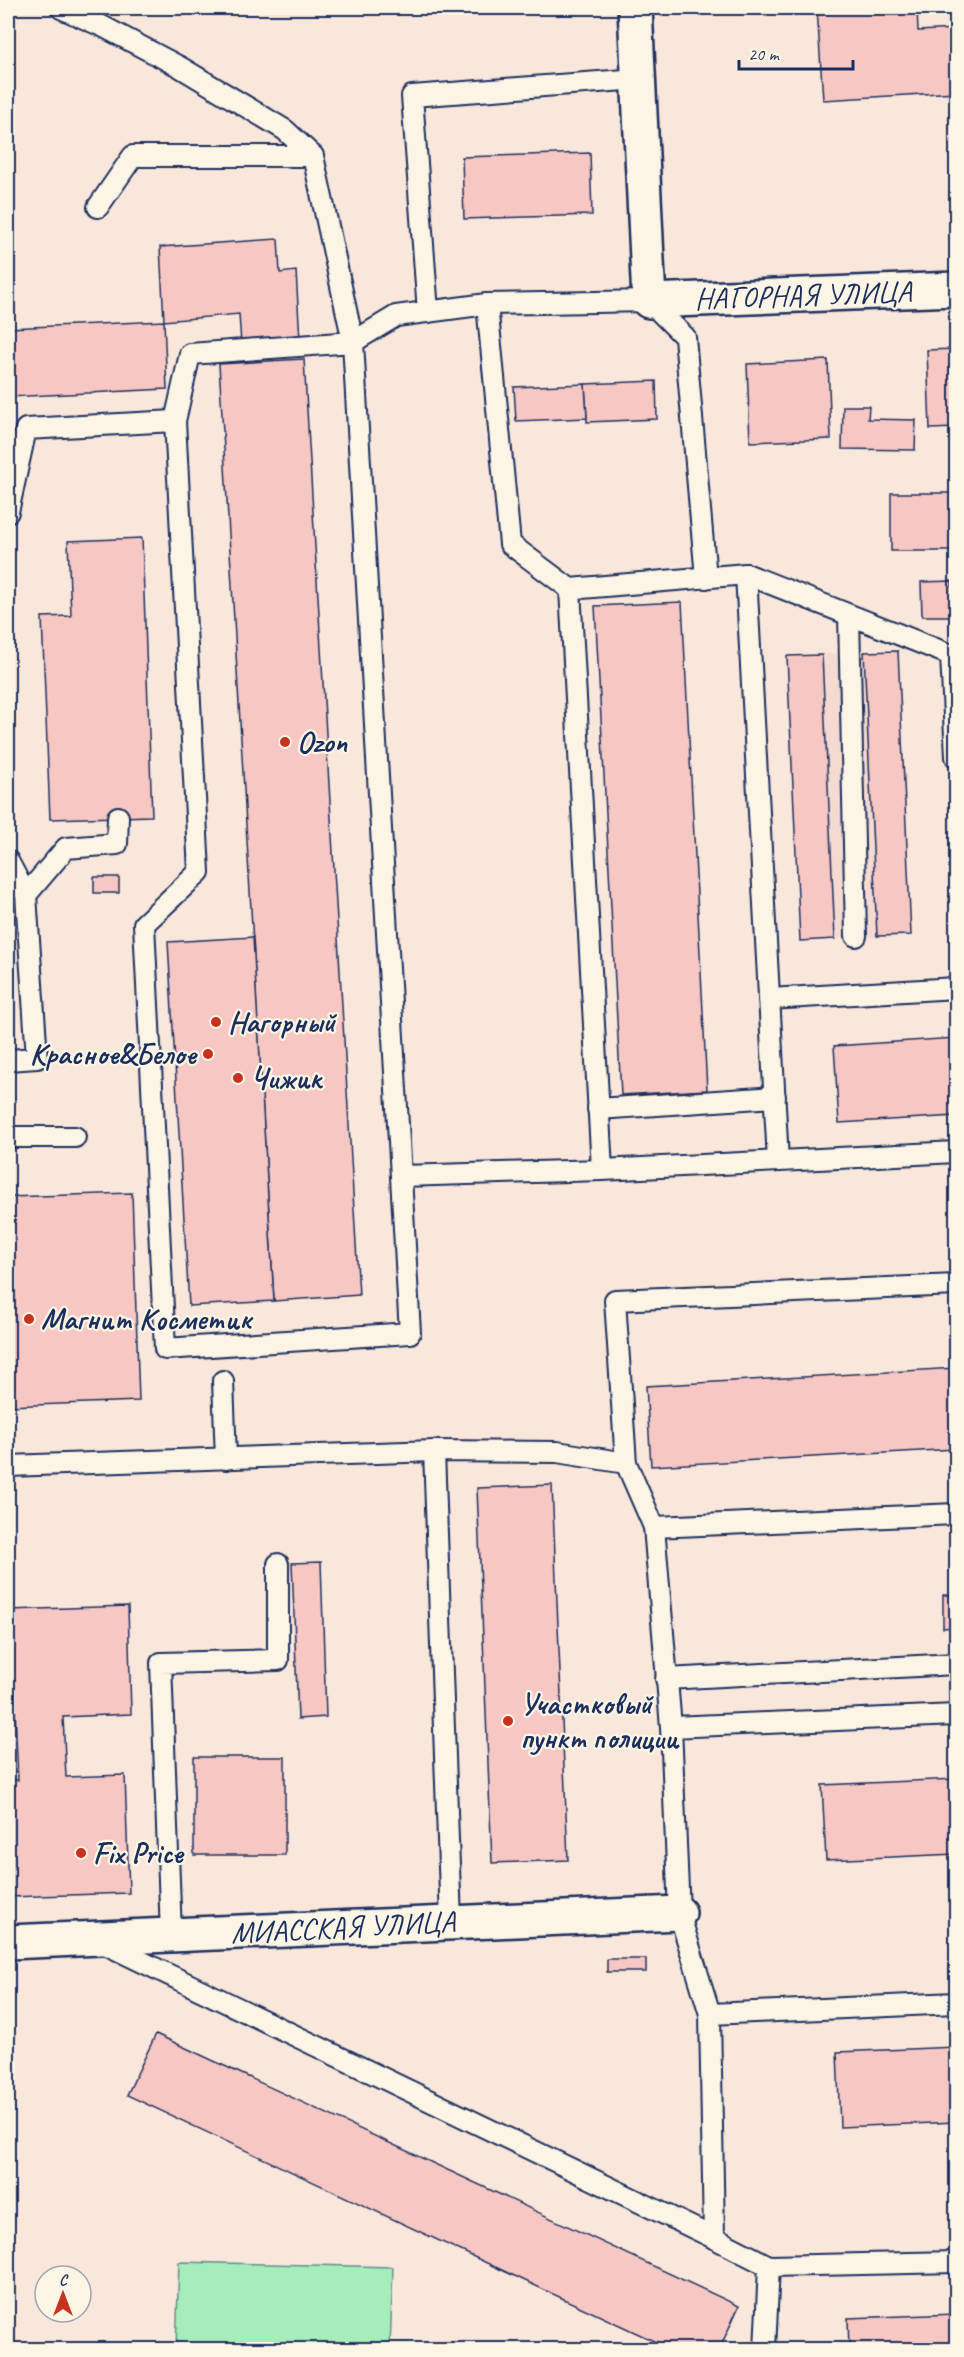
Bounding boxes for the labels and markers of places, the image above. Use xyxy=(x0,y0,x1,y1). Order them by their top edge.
place label: Ozon xyxy=(297,723,348,761)
marker: Ozon xyxy=(278,735,292,749)
place label: Нагорный xyxy=(228,1003,338,1041)
marker: Нагорный xyxy=(209,1015,223,1029)
place label: Красное&Белое xyxy=(30,1035,198,1073)
marker: Красное&Белое xyxy=(201,1047,215,1061)
place label: Чижик xyxy=(250,1059,323,1097)
marker: Чижик xyxy=(231,1071,245,1085)
place label: Магнит Косметик xyxy=(41,1300,254,1338)
marker: Магнит Косметик xyxy=(22,1312,36,1326)
place label: Участковый пункт полиции xyxy=(520,1685,680,1757)
marker: Участковый пункт полиции xyxy=(501,1714,515,1728)
place label: Fix Price xyxy=(93,1834,184,1872)
marker: Fix Price xyxy=(74,1846,88,1860)

